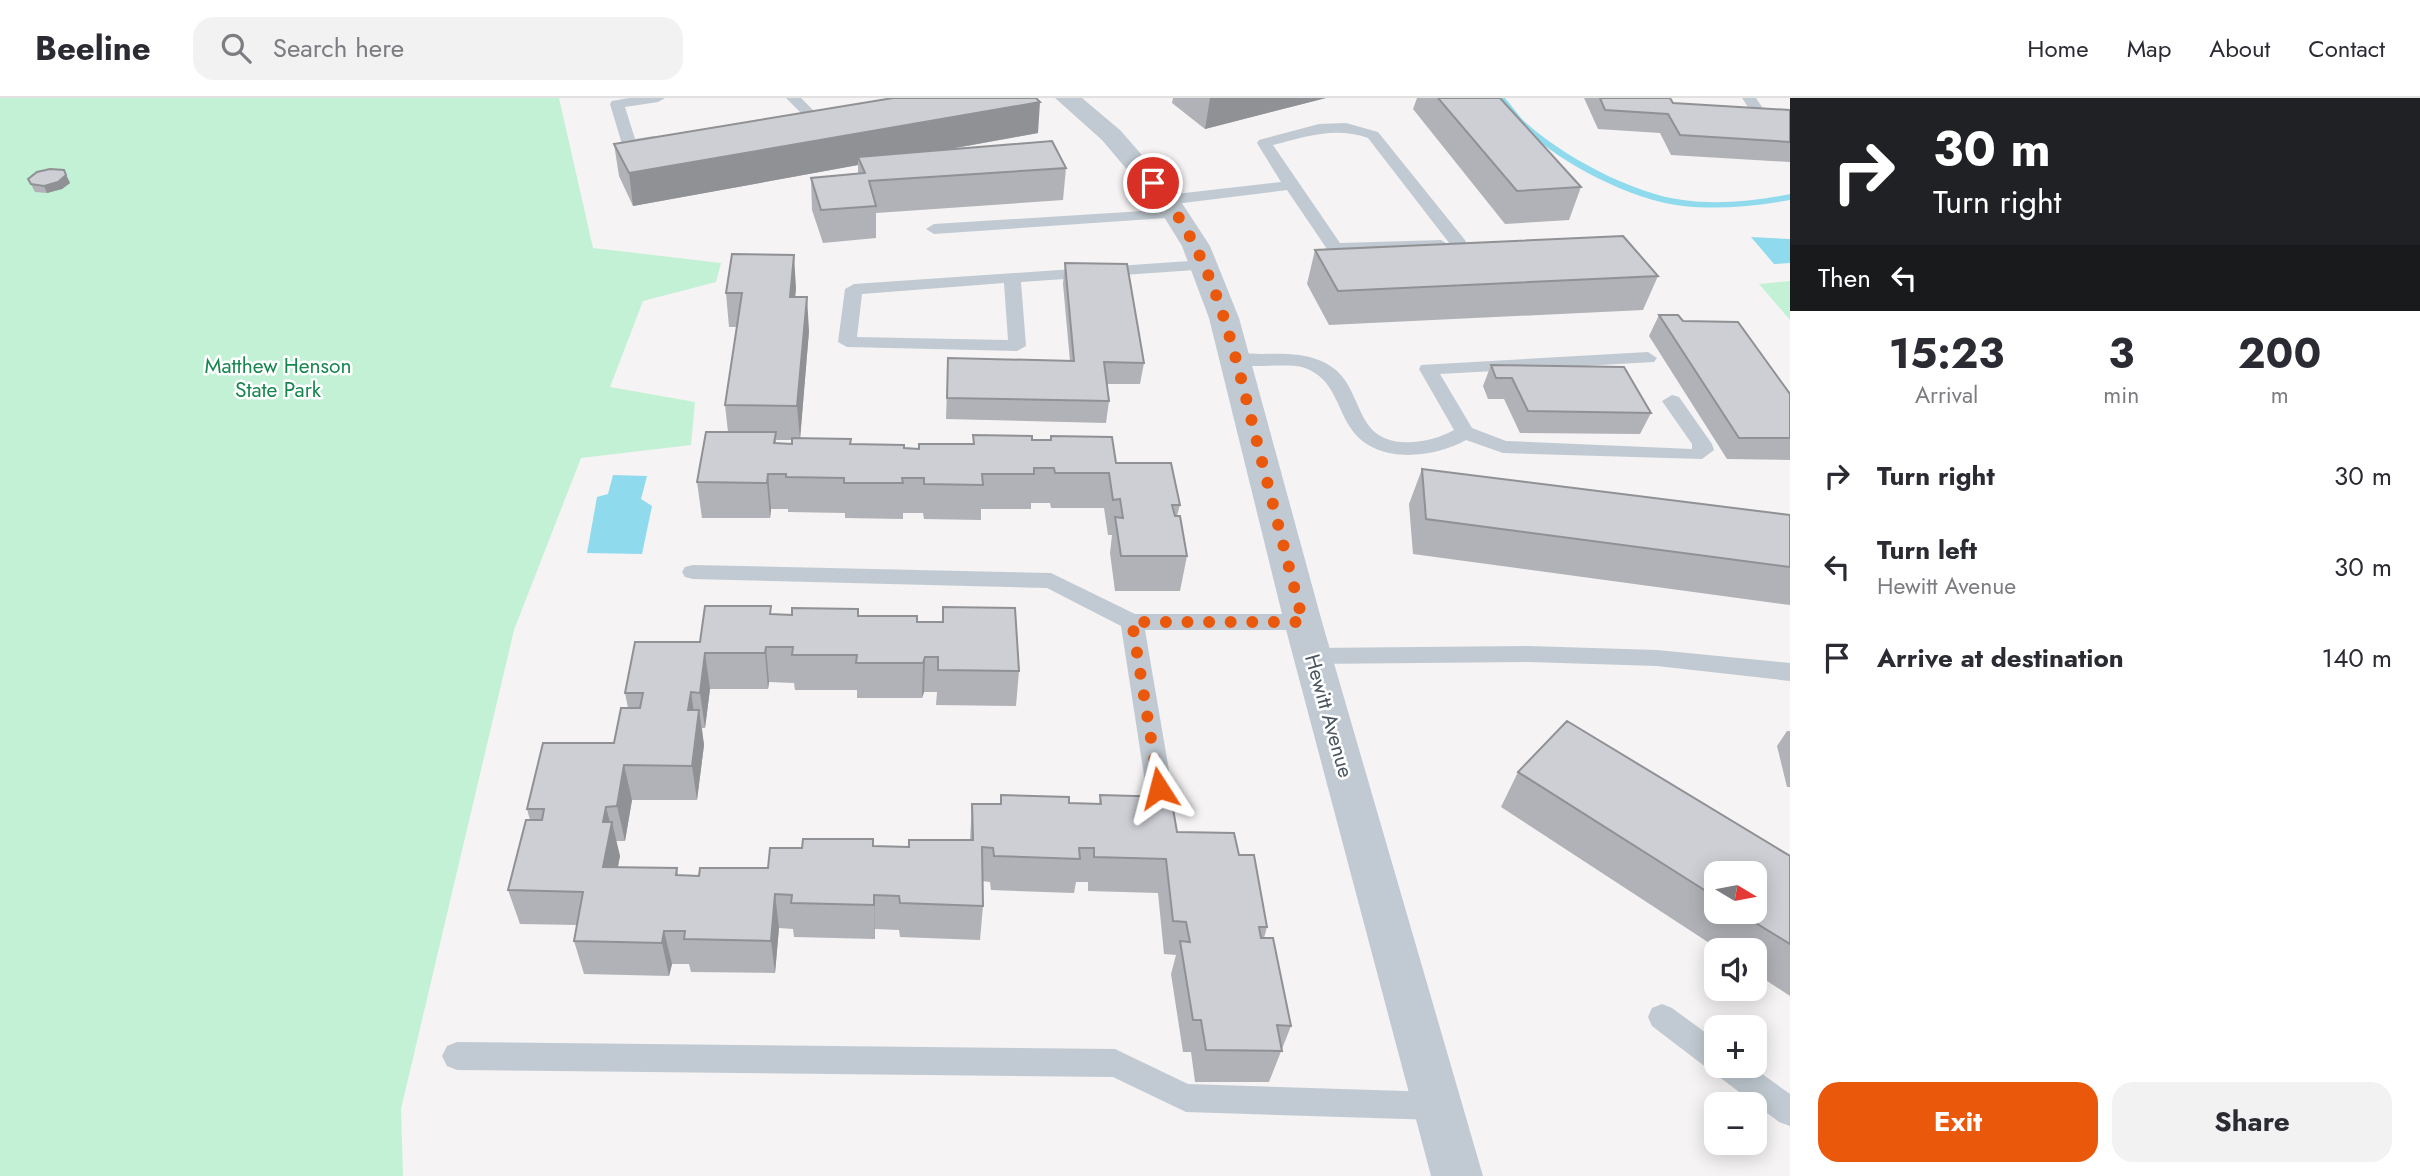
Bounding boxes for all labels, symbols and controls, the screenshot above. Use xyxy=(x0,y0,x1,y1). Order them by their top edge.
search box xyxy=(193,17,683,80)
text: Beeline xyxy=(35,25,151,72)
icon: search xyxy=(217,29,255,67)
text: Search here xyxy=(273,29,404,67)
text: Home xyxy=(2027,31,2089,66)
text: Map xyxy=(2127,31,2171,66)
text: About xyxy=(2209,31,2270,66)
text: Contact xyxy=(2308,31,2385,66)
text: 30 m xyxy=(1933,114,2051,184)
icon: right xyxy=(1818,126,1909,217)
pin xyxy=(1123,153,1183,213)
icon: arrive xyxy=(1134,164,1172,202)
text: Turn right xyxy=(1933,179,2062,225)
text: Then xyxy=(1818,259,1871,297)
icon: left xyxy=(1885,259,1923,297)
text: 15:23 xyxy=(1889,323,2004,384)
text: 3 xyxy=(2108,323,2134,384)
text: 200 xyxy=(2238,323,2321,384)
park label: Matthew Henson State Park xyxy=(204,351,352,405)
text: Arrival xyxy=(1915,378,1978,412)
text: min xyxy=(2103,378,2139,412)
text: m xyxy=(2271,378,2289,412)
icon: right xyxy=(1818,457,1856,495)
text: Turn right xyxy=(1877,457,1995,495)
text: 30 m xyxy=(2334,457,2392,495)
text: Turn left xyxy=(1877,531,1977,569)
icon: left xyxy=(1818,548,1856,586)
text: 30 m xyxy=(2334,548,2392,586)
text: Hewitt Avenue xyxy=(1877,569,2016,603)
icon: arrive xyxy=(1818,639,1856,677)
text: Arrive at destination xyxy=(1877,639,2124,677)
text: 140 m xyxy=(2321,639,2392,677)
street label: Hewitt Avenue xyxy=(1297,651,1361,781)
position arrow xyxy=(1122,751,1196,825)
north arrow xyxy=(1704,861,1768,924)
map controls xyxy=(1704,861,1767,1155)
button: sound xyxy=(1704,938,1767,1001)
button: + xyxy=(1704,1015,1767,1078)
button: Exit xyxy=(1818,1082,2098,1162)
button: Share xyxy=(2112,1082,2392,1162)
button: − xyxy=(1704,1092,1767,1155)

